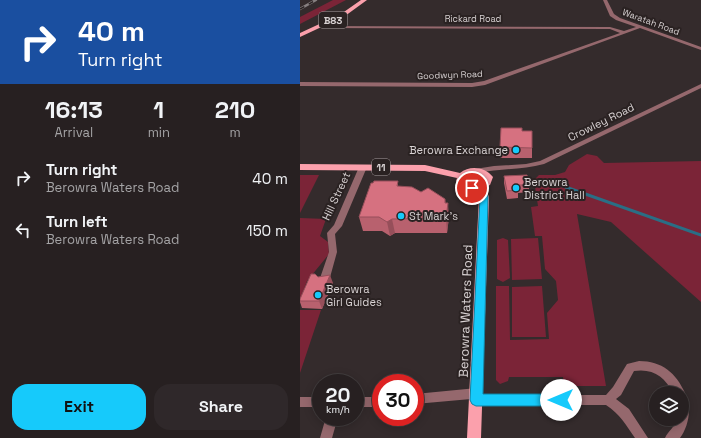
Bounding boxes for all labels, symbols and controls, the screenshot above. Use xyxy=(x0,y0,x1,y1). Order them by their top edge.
street label: Waratah Road xyxy=(621,6,682,38)
road number: B83 xyxy=(319,12,347,28)
text: 40 m xyxy=(78,13,145,49)
street label: Rickard Road xyxy=(445,13,502,25)
icon: right xyxy=(12,16,64,68)
text: Turn right xyxy=(78,48,162,71)
street label: Goodwyn Road xyxy=(417,68,483,82)
text: 16:13 xyxy=(45,94,103,125)
text: 1 xyxy=(153,94,164,125)
text: 210 xyxy=(215,94,255,125)
street label: Crowley Road xyxy=(565,100,637,144)
text: Arrival xyxy=(54,124,93,141)
text: min xyxy=(148,124,170,141)
text: m xyxy=(229,124,241,141)
place label: Berowra Exchange xyxy=(409,143,508,157)
marker: Berowra Exchange xyxy=(511,145,521,155)
road number: 11 xyxy=(372,159,390,175)
text: Turn right xyxy=(46,160,117,179)
icon: right xyxy=(12,167,34,189)
text: 40 m xyxy=(252,169,288,188)
street label: Hill Street xyxy=(319,170,353,222)
pin xyxy=(455,171,489,205)
place label: Berowra District Hall xyxy=(524,175,585,202)
icon: arrive xyxy=(461,177,483,199)
text: Berowra Waters Road xyxy=(46,179,179,196)
marker: Berowra District Hall xyxy=(511,183,521,193)
place label: St Mark's xyxy=(409,209,458,223)
marker: St Mark's xyxy=(396,211,406,221)
text: Turn left xyxy=(46,212,108,231)
icon: left xyxy=(12,219,34,241)
text: 150 m xyxy=(246,221,288,240)
text: Berowra Waters Road xyxy=(46,231,179,248)
street label: Berowra Waters Road xyxy=(455,244,476,378)
place label: Berowra Girl Guides xyxy=(326,282,382,309)
marker: Berowra Girl Guides xyxy=(313,290,323,300)
speed limit sign: 30 xyxy=(372,374,424,426)
position arrow xyxy=(540,379,582,421)
text: 20 xyxy=(326,382,350,408)
button: Exit xyxy=(12,384,146,430)
button: Share xyxy=(154,384,288,430)
map controls xyxy=(649,386,689,426)
button: layers xyxy=(649,386,689,426)
text: km/h xyxy=(326,403,350,416)

